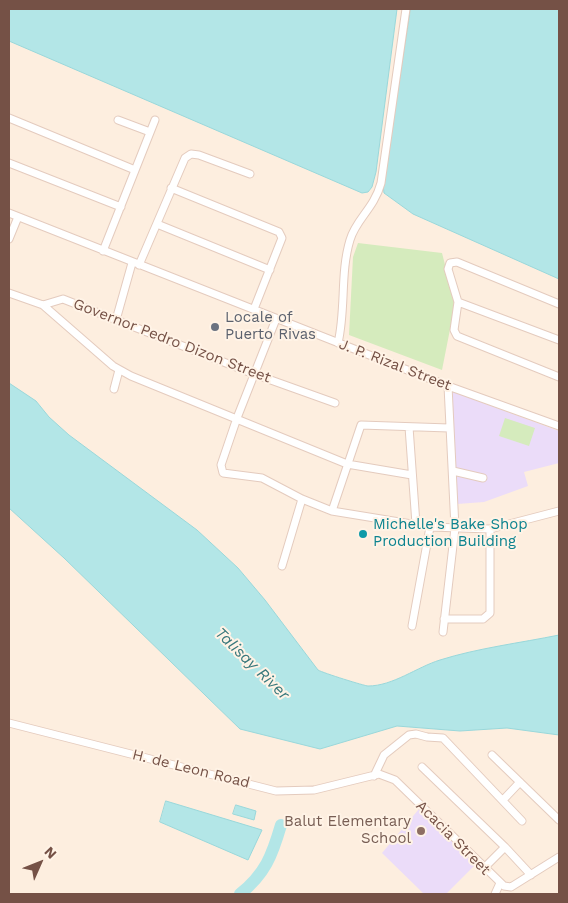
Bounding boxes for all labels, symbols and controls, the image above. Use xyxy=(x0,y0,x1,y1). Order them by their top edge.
street label: Governor Pedro Dizon Street xyxy=(71,295,273,387)
place label: Locale of Puerto Rivas xyxy=(225,309,316,344)
marker: Locale of Puerto Rivas xyxy=(209,321,221,333)
street label: J. P. Rizal Street xyxy=(336,335,454,395)
place label: Michelle's Bake Shop Production Building xyxy=(373,516,528,551)
marker: Michelle's Bake Shop Production Building xyxy=(357,528,369,540)
water label: Talisay River xyxy=(211,624,293,704)
street label: H. de Leon Road xyxy=(130,746,252,792)
street label: Acacia Street xyxy=(412,797,494,879)
place label: Balut Elementary School xyxy=(284,813,411,848)
marker: Balut Elementary School xyxy=(415,825,427,837)
north arrow xyxy=(15,838,65,888)
text: N xyxy=(41,843,60,862)

